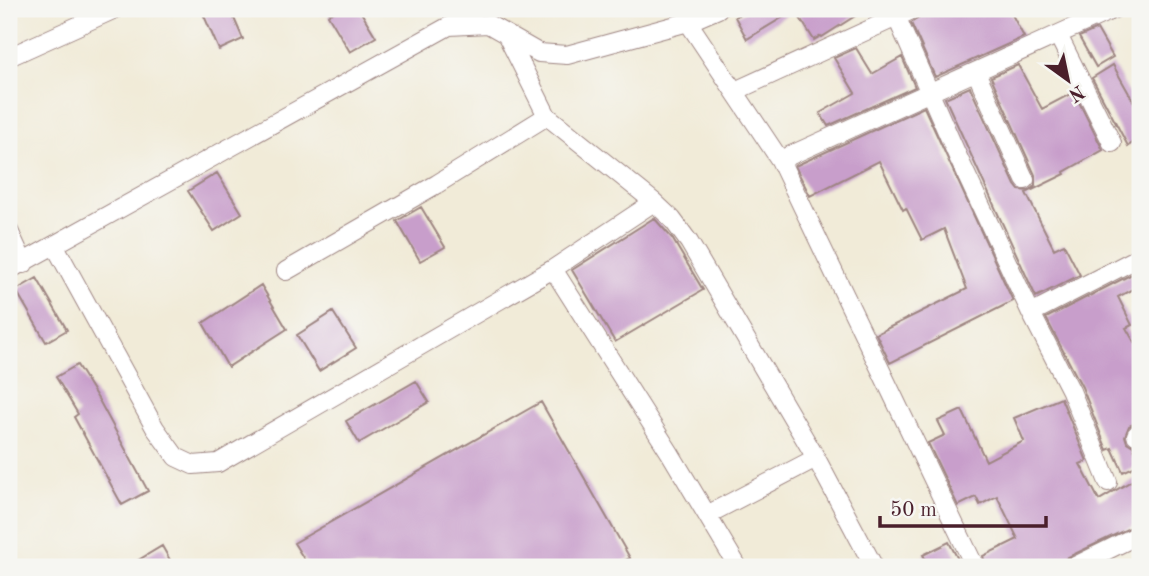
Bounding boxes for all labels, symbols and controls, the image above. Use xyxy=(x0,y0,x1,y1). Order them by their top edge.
north arrow xyxy=(1034,46,1104,116)
text: N xyxy=(1064,80,1087,104)
scale bar xyxy=(880,485,1046,529)
text: 50 m xyxy=(890,500,937,521)

